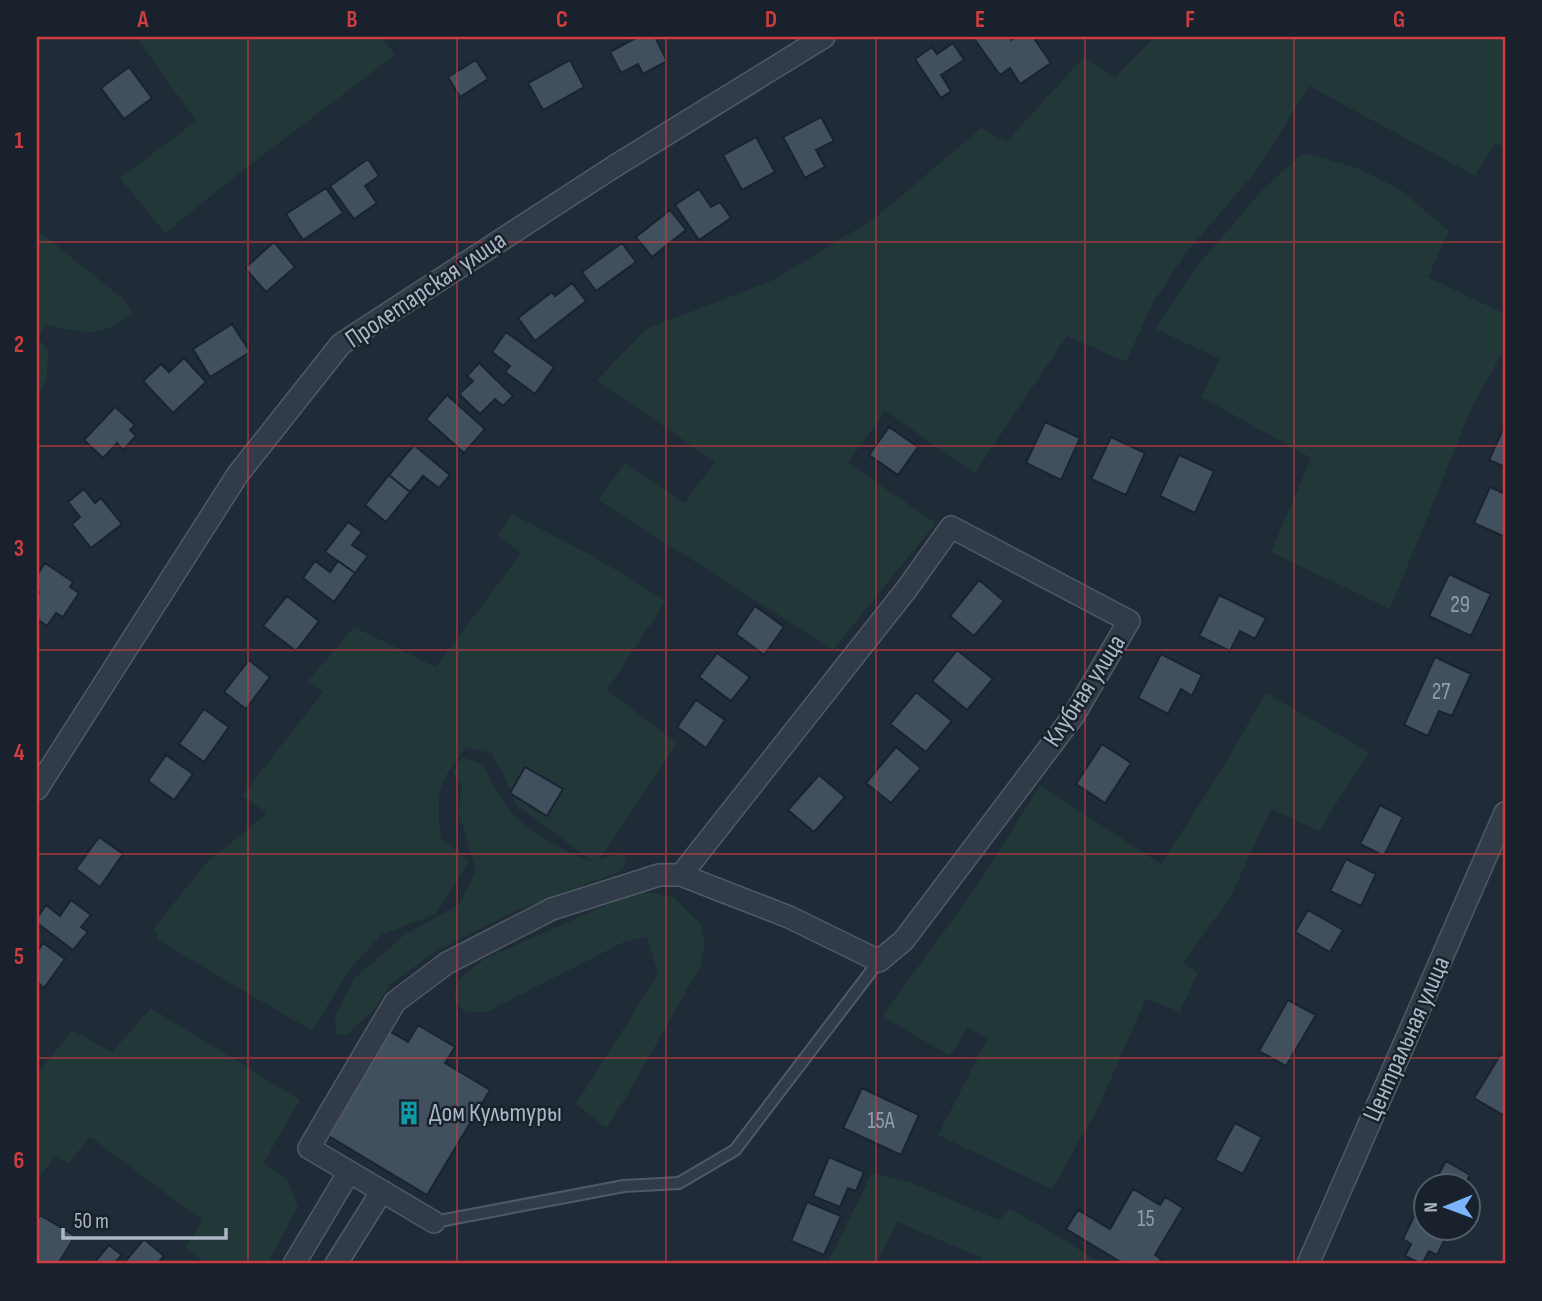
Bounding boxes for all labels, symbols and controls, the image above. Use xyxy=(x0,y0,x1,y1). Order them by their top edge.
text: A xyxy=(137,6,150,34)
text: B xyxy=(347,6,358,34)
text: C xyxy=(556,6,568,34)
text: D xyxy=(765,6,777,34)
text: E xyxy=(975,6,985,34)
text: F xyxy=(1185,6,1195,34)
text: G xyxy=(1393,6,1405,34)
text: 1 xyxy=(14,127,24,155)
street label: Пролетарская улица xyxy=(340,225,512,355)
text: 2 xyxy=(14,331,24,359)
text: 3 xyxy=(14,535,24,563)
house number: 29 xyxy=(1450,591,1470,619)
street label: Клубная улица xyxy=(1037,629,1133,753)
house number: 27 xyxy=(1432,678,1450,706)
text: 4 xyxy=(14,739,25,767)
text: 5 xyxy=(14,943,24,971)
street label: Центральная улица xyxy=(1357,952,1457,1126)
place label: Дом Культуры xyxy=(429,1098,562,1129)
building icon: Дом Культуры xyxy=(395,1099,423,1127)
house number: 15А xyxy=(867,1107,895,1135)
text: 6 xyxy=(14,1147,24,1175)
north arrow xyxy=(1412,1172,1482,1242)
scale bar xyxy=(63,1196,226,1240)
text: N xyxy=(1420,1202,1443,1213)
house number: 15 xyxy=(1137,1205,1155,1233)
text: 50 m xyxy=(74,1209,109,1234)

